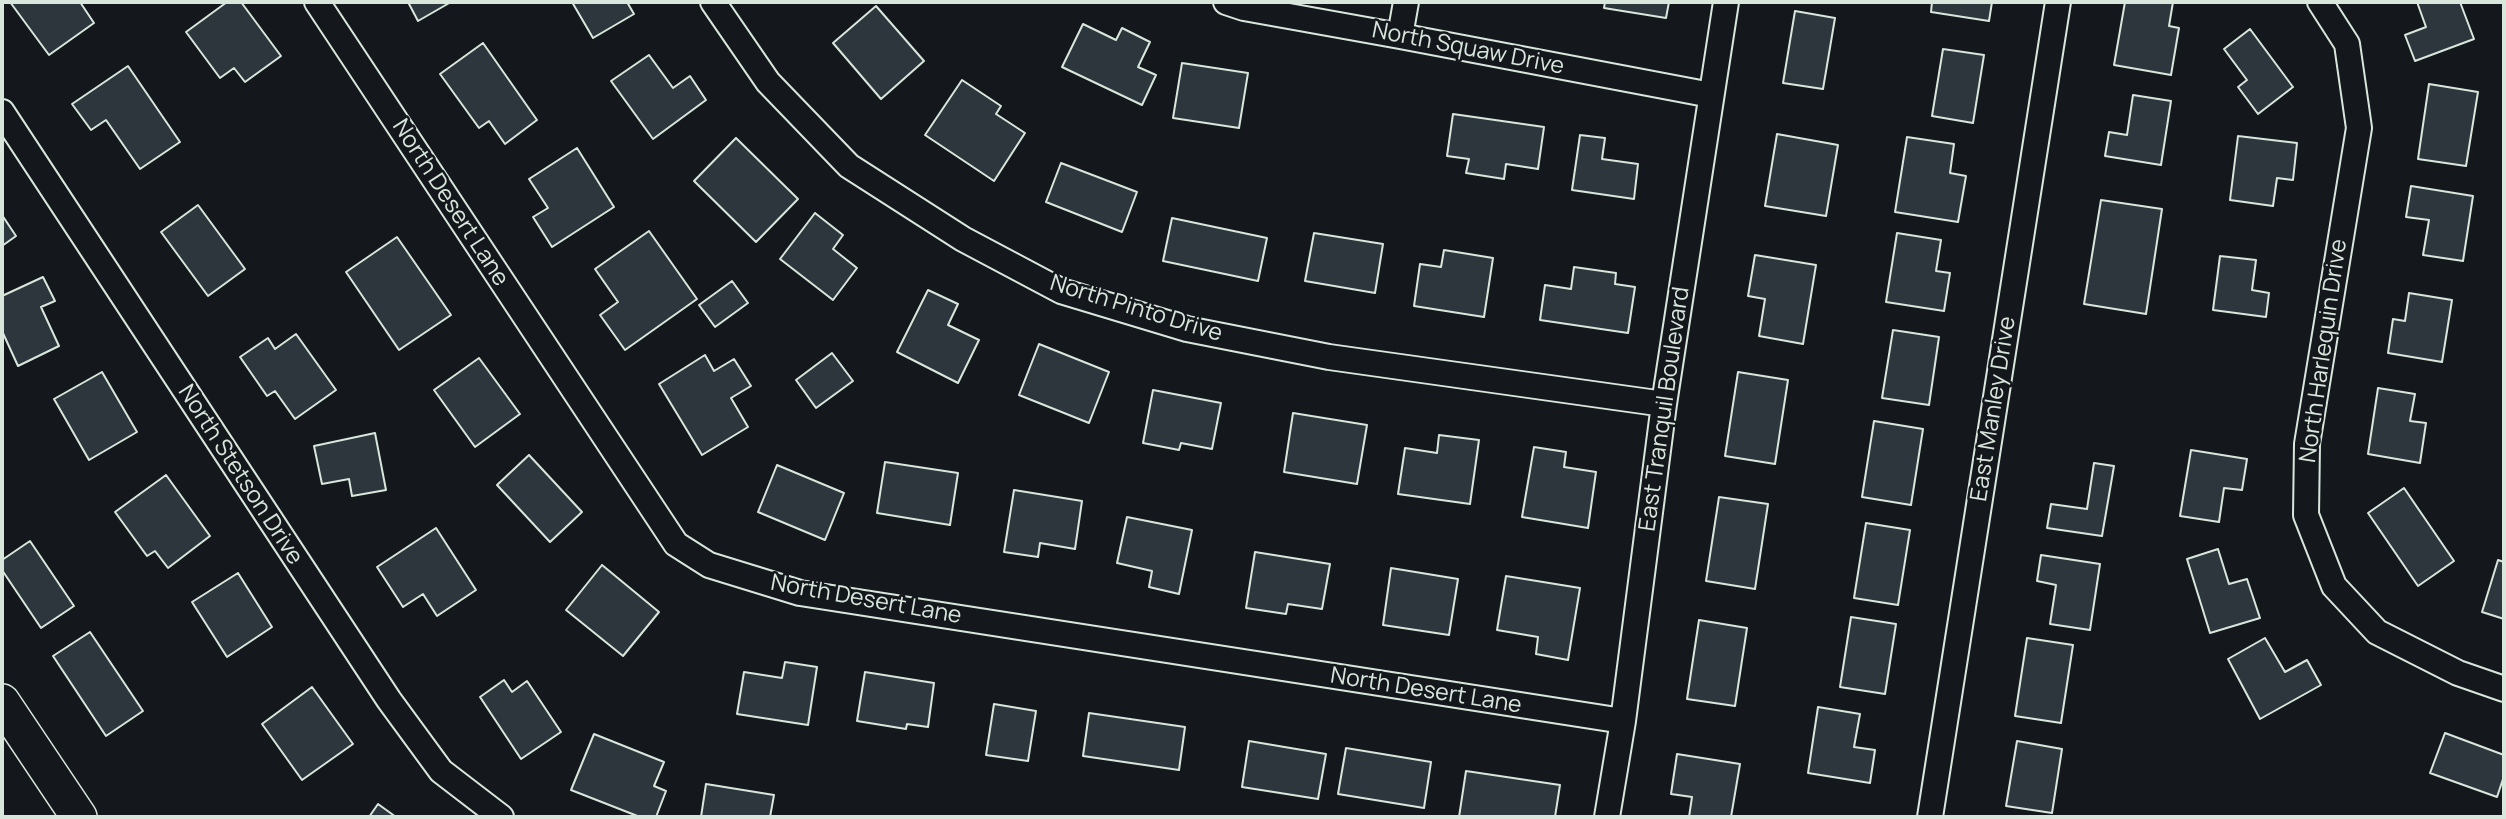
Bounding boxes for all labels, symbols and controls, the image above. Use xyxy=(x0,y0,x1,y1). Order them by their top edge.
street label: North Squaw Drive xyxy=(1370,17,1566,81)
street label: North Desert Lane xyxy=(386,114,514,292)
street label: North Harlequin Drive xyxy=(2295,237,2353,465)
street label: North Pinto Drive xyxy=(1046,270,1226,348)
street label: East Tranquil Boulevard xyxy=(1634,285,1696,533)
street label: East Manley Drive xyxy=(1966,315,2022,503)
street label: North Stetson Drive xyxy=(172,380,308,570)
street label: North Desert Lane xyxy=(768,570,964,630)
street label: North Desert Lane xyxy=(1328,662,1524,720)

